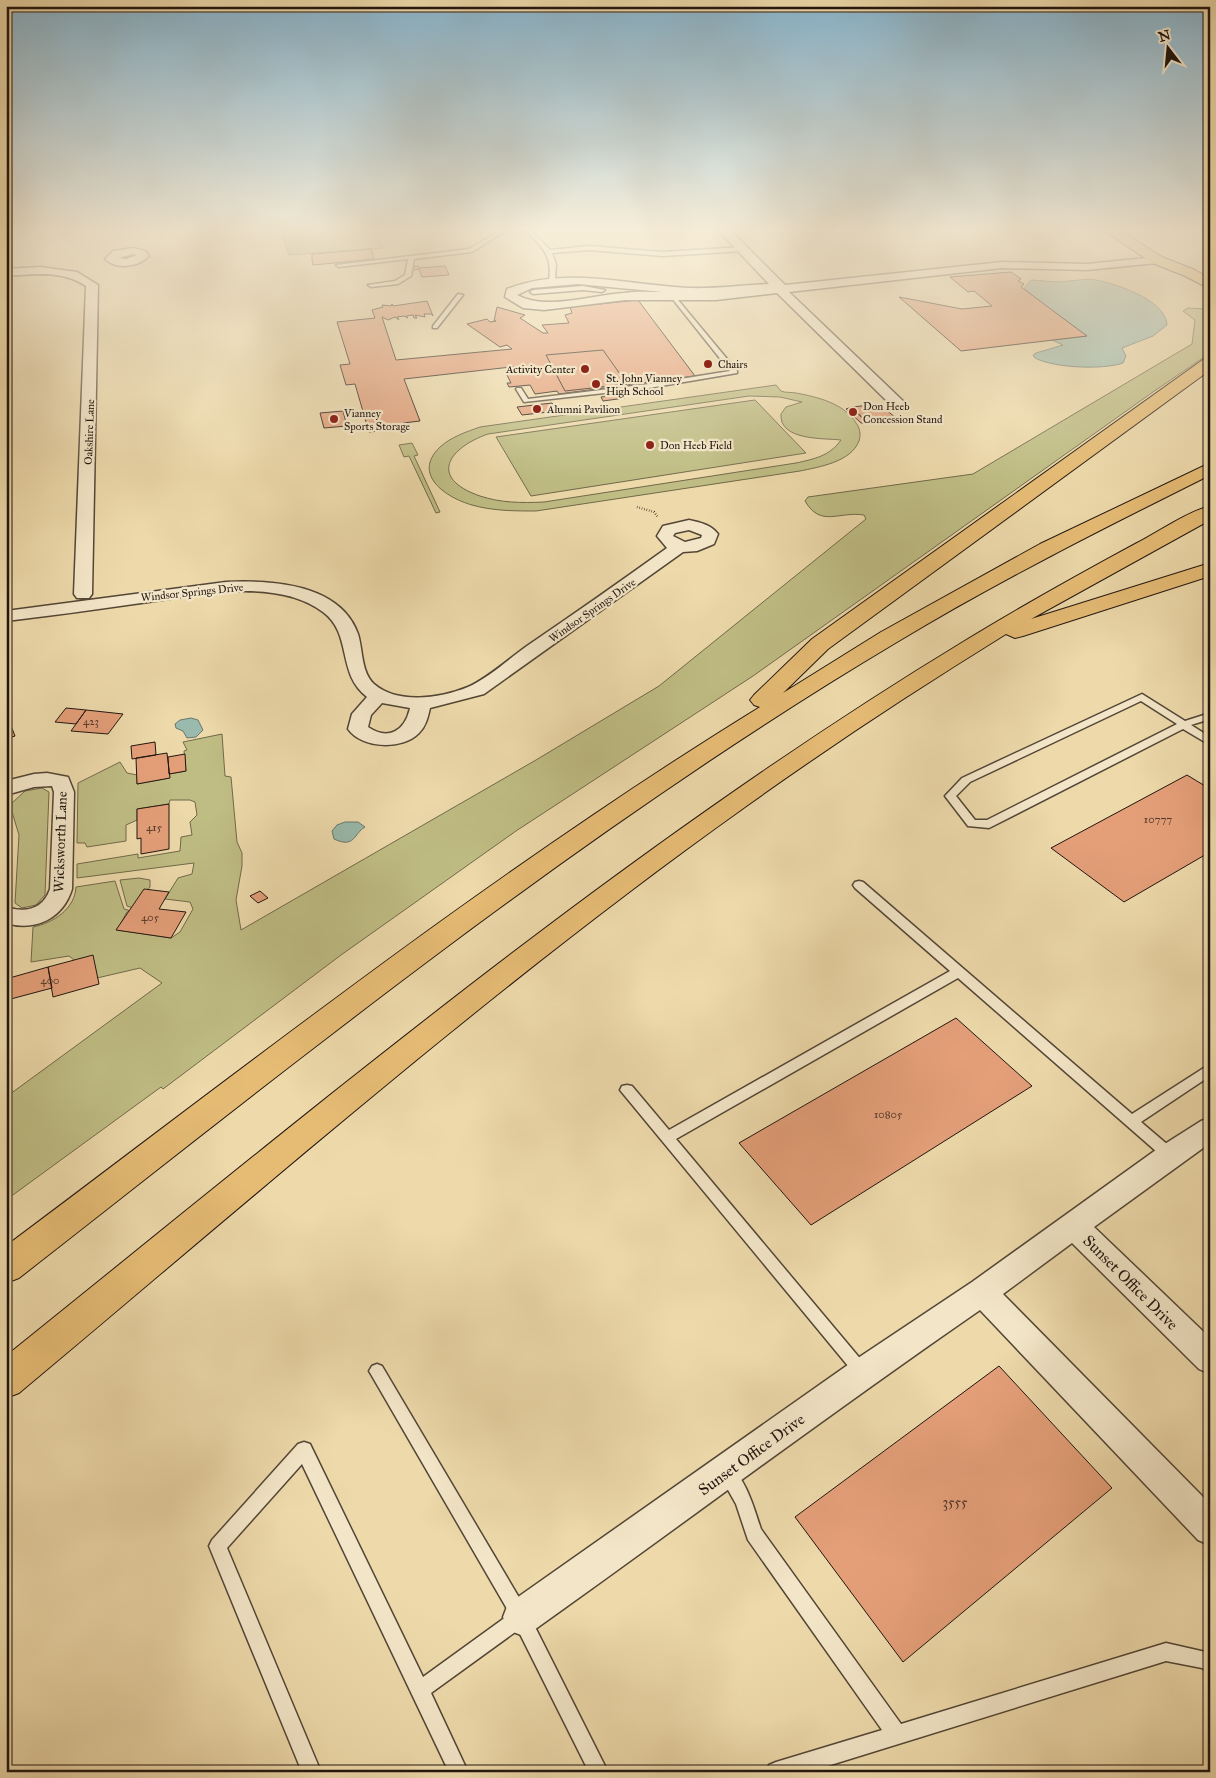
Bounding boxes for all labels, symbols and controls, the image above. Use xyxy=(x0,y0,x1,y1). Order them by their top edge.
north arrow xyxy=(1144,22,1194,72)
text: N xyxy=(1157,26,1173,46)
marker: Chairs xyxy=(702,358,714,370)
place label: Chairs xyxy=(718,358,747,371)
place label: Activity Center xyxy=(505,363,576,376)
marker: Activity Center xyxy=(579,363,591,375)
place label: St. John Vianney High School xyxy=(606,372,683,398)
marker: St. John Vianney High School xyxy=(590,378,602,390)
street label: Oakshire Lane xyxy=(82,399,97,465)
place label: Don Heeb Concession Stand xyxy=(863,400,943,426)
marker: Alumni Pavilion xyxy=(531,403,543,415)
place label: Alumni Pavilion xyxy=(546,403,620,416)
marker: Don Heeb Concession Stand xyxy=(847,406,859,418)
place label: Vianney Sports Storage xyxy=(343,407,411,433)
marker: Vianney Sports Storage xyxy=(328,413,340,425)
marker: Don Heeb Field xyxy=(644,439,656,451)
place label: Don Heeb Field xyxy=(660,439,733,452)
street label: Windsor Springs Drive xyxy=(546,575,638,645)
street label: Windsor Springs Drive xyxy=(140,581,244,604)
house number: 423 xyxy=(83,715,99,728)
street label: Wicksworth Lane xyxy=(50,791,71,893)
house number: 10777 xyxy=(1144,813,1172,826)
house number: 415 xyxy=(146,821,162,834)
house number: 405 xyxy=(141,911,159,924)
house number: 400 xyxy=(41,974,59,987)
house number: 10805 xyxy=(874,1108,902,1121)
street label: Sunset Office Drive xyxy=(1079,1231,1182,1334)
street label: Sunset Office Drive xyxy=(694,1409,808,1499)
house number: 3555 xyxy=(942,1494,968,1511)

